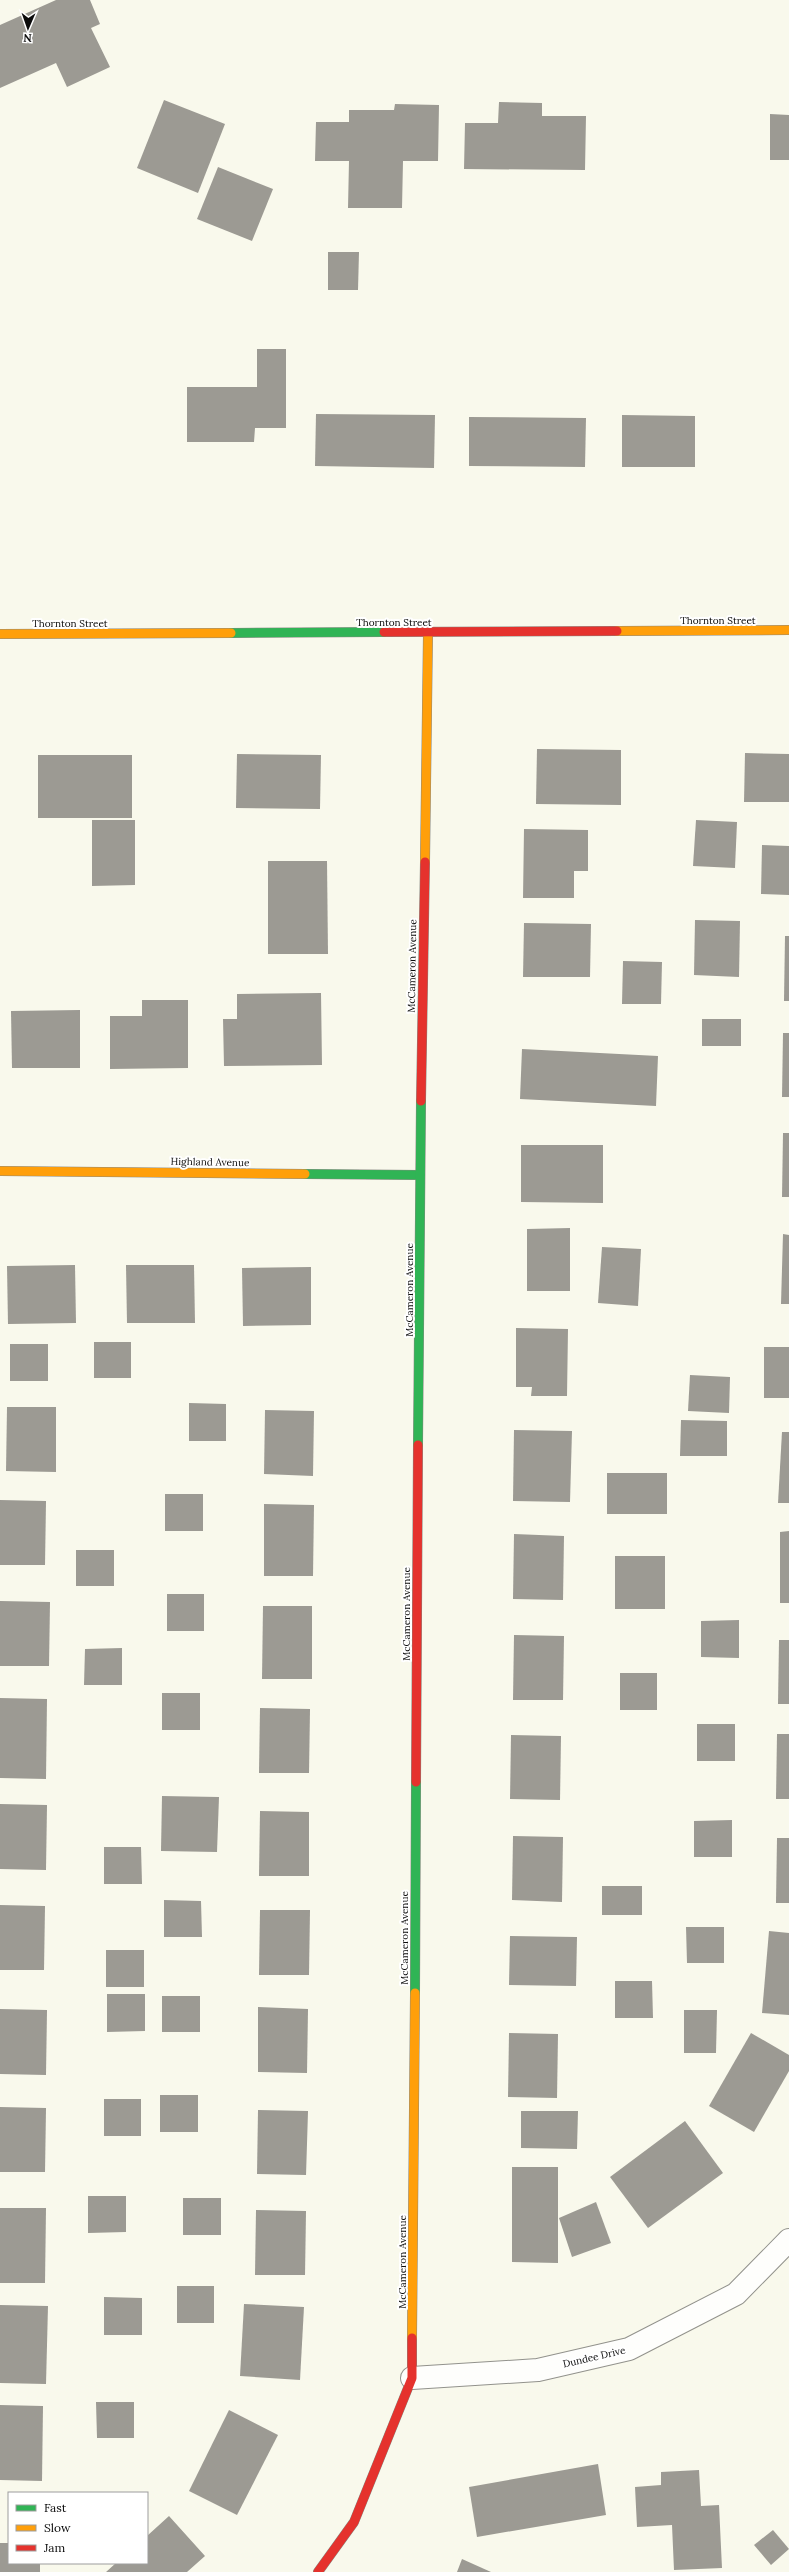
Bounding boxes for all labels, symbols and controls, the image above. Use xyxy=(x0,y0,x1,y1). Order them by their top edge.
north arrow xyxy=(8,8,48,48)
text: N xyxy=(23,31,32,45)
street label: Thornton Street xyxy=(680,614,756,627)
street label: Thornton Street xyxy=(356,616,432,629)
street label: Thornton Street xyxy=(32,617,108,630)
street label: McCameron Avenue xyxy=(405,919,419,1013)
street label: Highland Avenue xyxy=(170,1155,250,1169)
street label: McCameron Avenue xyxy=(403,1243,416,1337)
street label: McCameron Avenue xyxy=(400,1567,413,1661)
street label: McCameron Avenue xyxy=(398,1891,411,1985)
street label: McCameron Avenue xyxy=(396,2215,409,2309)
street label: Dundee Drive xyxy=(561,2343,627,2371)
legend xyxy=(8,2492,148,2564)
text: Fast xyxy=(44,2500,67,2515)
text: Slow xyxy=(44,2520,71,2535)
text: Jam xyxy=(43,2540,65,2555)

